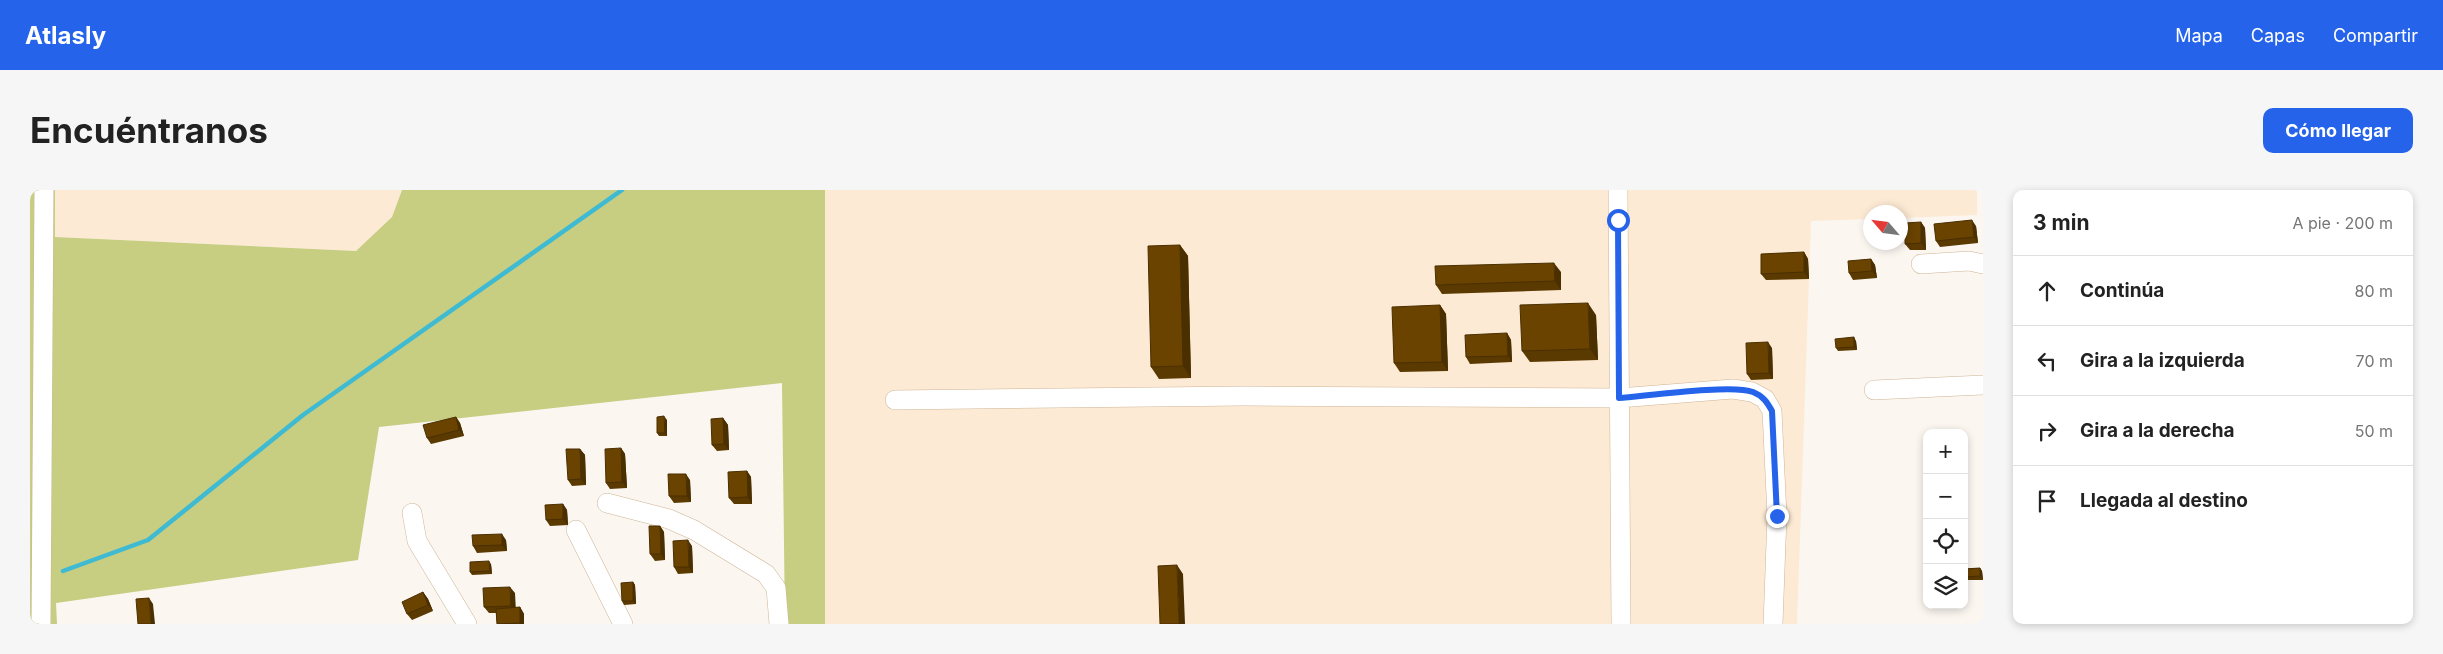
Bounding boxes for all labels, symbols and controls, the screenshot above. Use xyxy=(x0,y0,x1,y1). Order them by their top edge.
text: Atlasly xyxy=(25,21,106,50)
text: Mapa xyxy=(2175,25,2223,46)
text: Capas xyxy=(2251,25,2305,46)
text: Compartir xyxy=(2333,25,2418,46)
button: Cómo llegar xyxy=(2263,108,2413,153)
text: Encuéntranos xyxy=(30,109,268,151)
north arrow xyxy=(1863,205,1908,250)
route start xyxy=(1607,209,1630,232)
text: 3 min xyxy=(2033,210,2089,235)
text: A pie · 200 m xyxy=(2292,213,2393,233)
icon: ahead xyxy=(2033,277,2061,305)
text: Continúa xyxy=(2080,279,2164,302)
text: 80 m xyxy=(2354,281,2393,301)
icon: left xyxy=(2033,347,2061,375)
text: Gira a la izquierda xyxy=(2080,349,2245,372)
text: 70 m xyxy=(2356,351,2393,371)
icon: right xyxy=(2033,417,2061,445)
text: Gira a la derecha xyxy=(2080,419,2235,442)
text: 50 m xyxy=(2355,421,2393,441)
map controls xyxy=(1923,429,1968,609)
button: + xyxy=(1923,429,1968,474)
button: − xyxy=(1923,474,1968,519)
icon: arrive xyxy=(2033,487,2061,515)
text: Llegada al destino xyxy=(2080,489,2248,512)
route end xyxy=(1766,505,1789,528)
button: locate xyxy=(1923,519,1968,564)
button: layers xyxy=(1923,564,1968,609)

